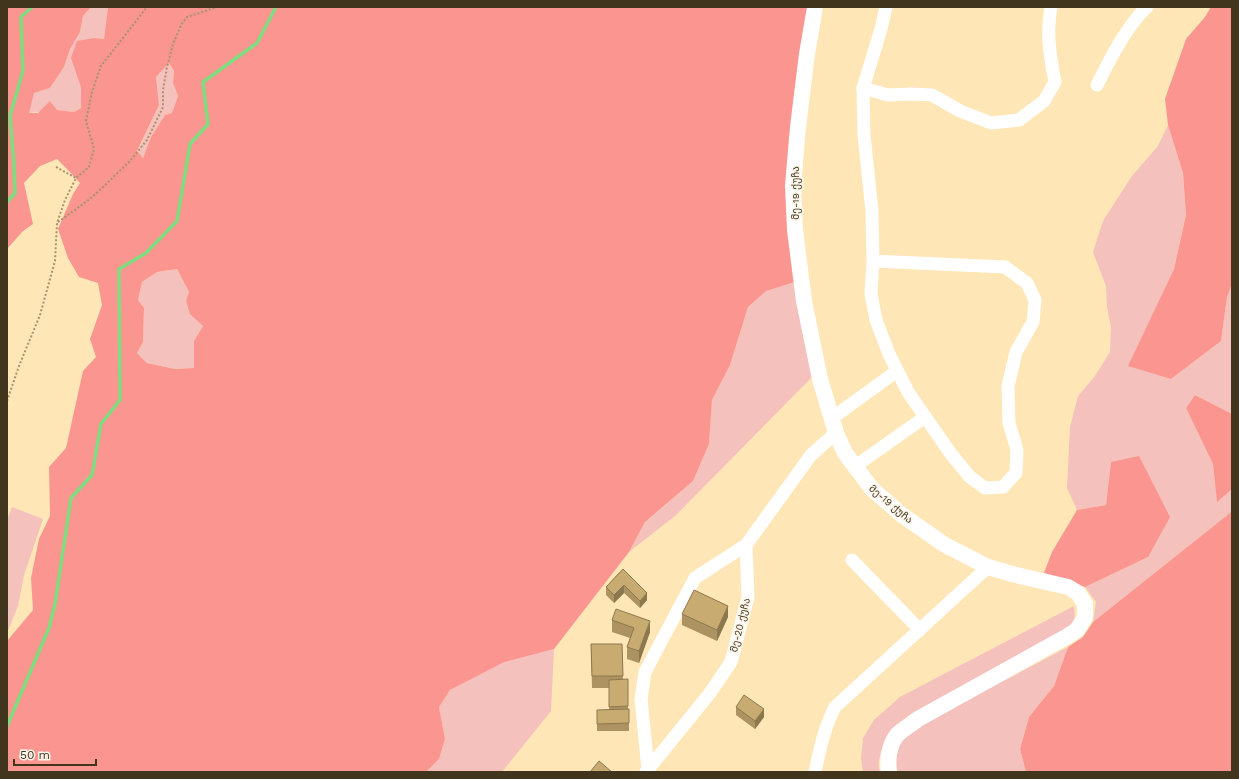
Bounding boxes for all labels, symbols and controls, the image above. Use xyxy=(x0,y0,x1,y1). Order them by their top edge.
street label: მე-19 ქუჩა xyxy=(790,166,802,220)
street label: მე-19 ქუჩა xyxy=(866,483,915,526)
street label: მე-20 ქუჩა xyxy=(728,597,753,653)
scale bar xyxy=(14,741,96,767)
text: 50 m xyxy=(20,748,50,762)

